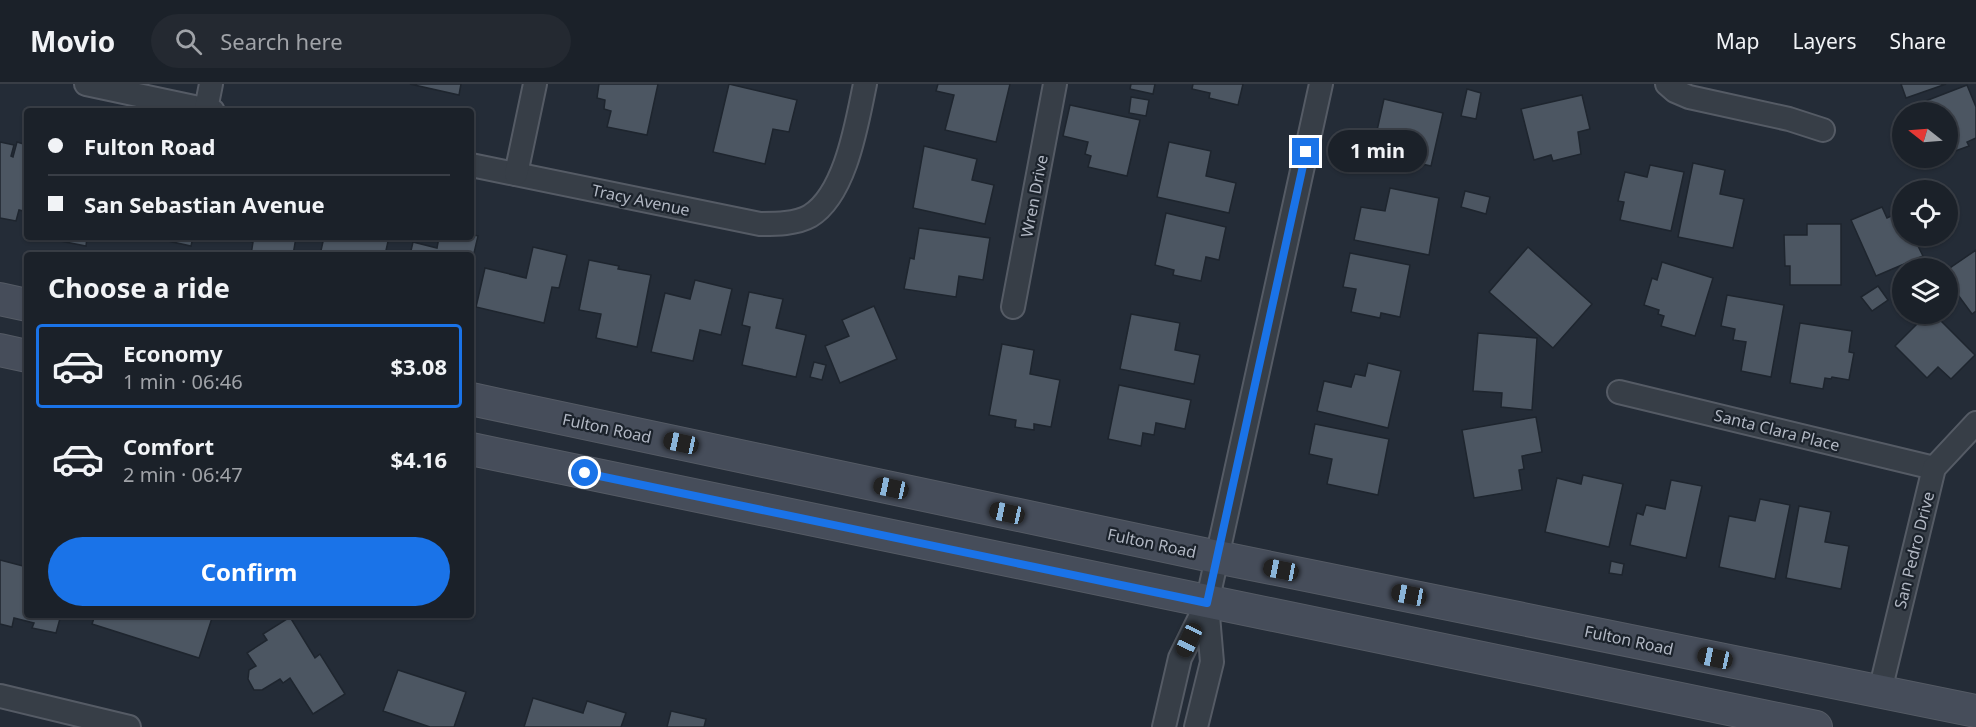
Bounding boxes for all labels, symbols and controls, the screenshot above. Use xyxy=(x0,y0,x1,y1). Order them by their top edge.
search box xyxy=(151,14,571,68)
text: Movio xyxy=(30,22,115,60)
icon: search xyxy=(172,25,205,58)
text: Search here xyxy=(220,26,343,56)
text: Map xyxy=(1716,27,1760,55)
text: Layers xyxy=(1793,27,1857,55)
text: Share xyxy=(1890,27,1946,55)
north arrow xyxy=(1892,102,1958,168)
map controls xyxy=(1892,102,1958,324)
text: Fulton Road xyxy=(84,131,216,161)
callout: 1 min xyxy=(1327,131,1426,173)
text: 1 min xyxy=(1350,137,1405,164)
route end xyxy=(1292,138,1319,165)
street label: Wren Drive xyxy=(1015,153,1053,239)
street label: Tracy Avenue xyxy=(590,179,692,221)
button: locate xyxy=(1892,180,1958,246)
text: San Sebastian Avenue xyxy=(84,189,325,219)
button: layers xyxy=(1892,258,1958,324)
text: Choose a ride xyxy=(48,269,230,306)
text: Economy xyxy=(123,338,222,368)
icon: car xyxy=(51,339,105,393)
text: $3.08 xyxy=(390,351,447,381)
text: 1 min · 06:46 xyxy=(123,368,243,395)
street label: Santa Clara Place xyxy=(1712,404,1842,456)
street label: Fulton Road xyxy=(561,408,653,448)
car xyxy=(662,430,700,456)
text: Comfort xyxy=(123,431,214,461)
icon: car xyxy=(51,432,105,486)
text: $4.16 xyxy=(390,444,447,474)
route start xyxy=(571,459,598,486)
text: 2 min · 06:47 xyxy=(123,461,243,488)
car xyxy=(872,475,910,501)
street label: San Pedro Drive xyxy=(1889,489,1939,611)
car xyxy=(988,500,1026,526)
street label: Fulton Road xyxy=(1106,523,1198,563)
button: Confirm xyxy=(48,537,450,606)
car xyxy=(1262,558,1300,582)
car xyxy=(1390,583,1428,607)
car xyxy=(1173,620,1205,660)
street label: Fulton Road xyxy=(1583,620,1675,660)
car xyxy=(1696,645,1734,671)

